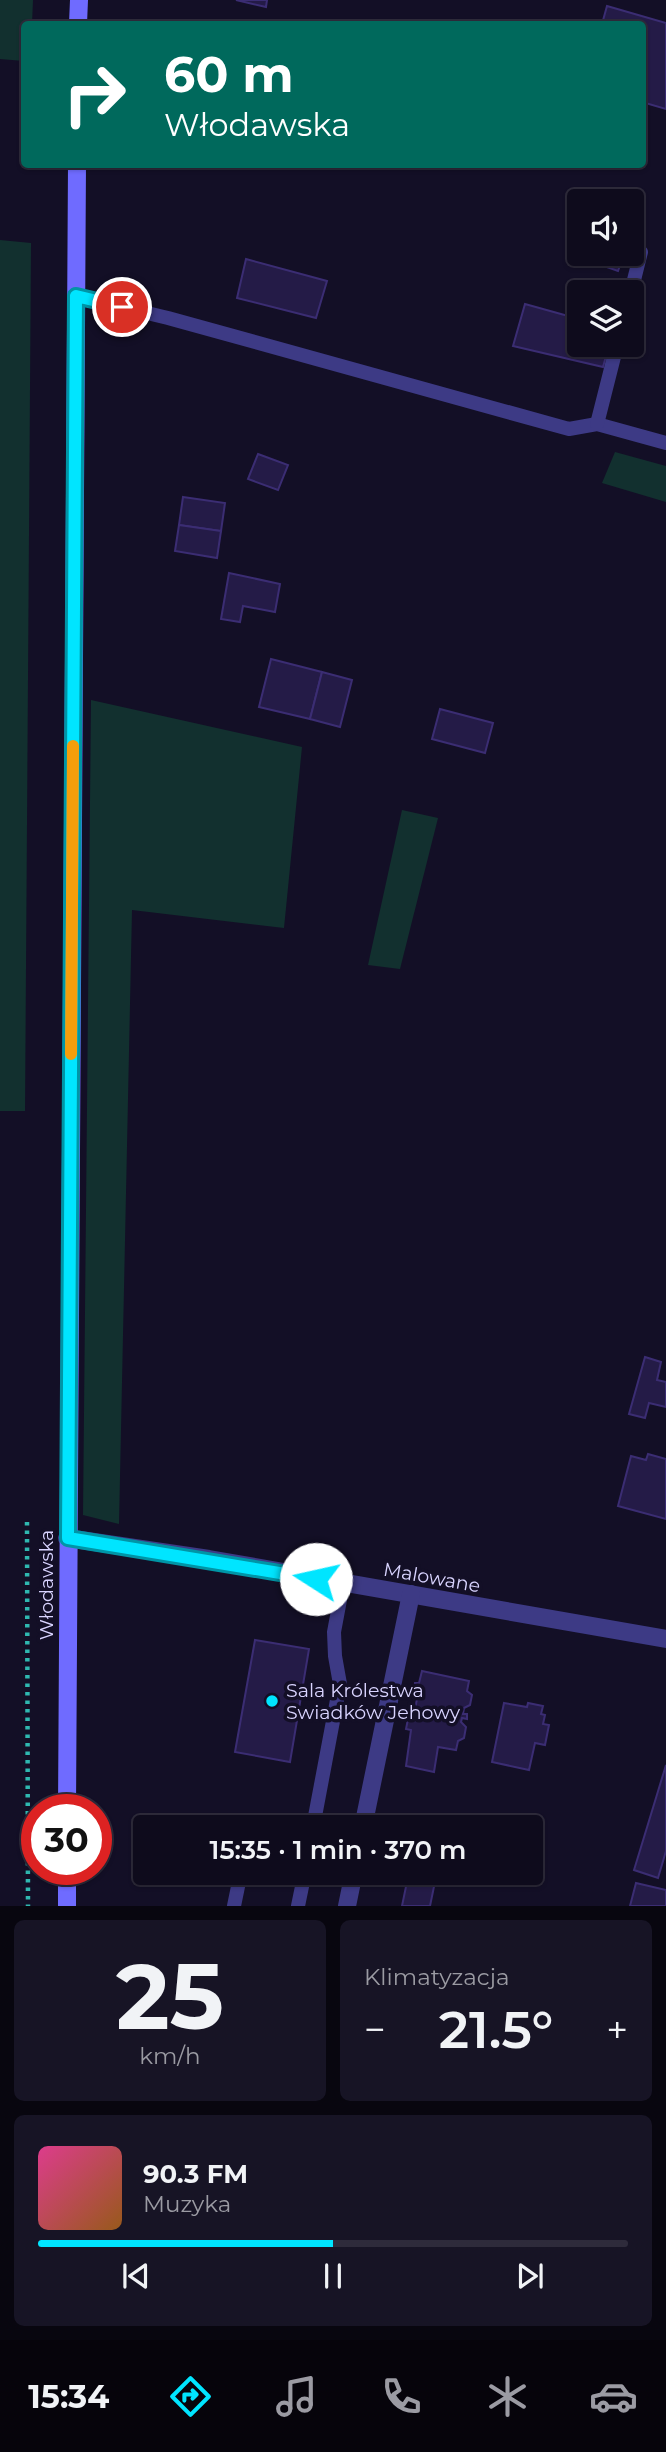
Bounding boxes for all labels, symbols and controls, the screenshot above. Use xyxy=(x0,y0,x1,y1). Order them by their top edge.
text: 60 m xyxy=(164,45,294,104)
icon: right xyxy=(49,49,140,140)
text: Włodawska xyxy=(164,105,350,144)
map controls xyxy=(567,189,644,357)
button: sound xyxy=(567,189,644,266)
pin xyxy=(92,277,152,337)
button: layers xyxy=(567,280,644,357)
icon: arrive xyxy=(103,288,141,326)
street label: Włodawska xyxy=(35,1530,58,1640)
position arrow xyxy=(279,1542,353,1616)
street label: Malowane xyxy=(382,1558,482,1597)
place label: Sala Królestwa Swiadków Jehowy xyxy=(286,1679,461,1724)
marker: Sala Królestwa Swiadków Jehowy xyxy=(264,1693,280,1709)
speed limit sign: 30 xyxy=(21,1794,112,1885)
text: 15:35 · 1 min · 370 m xyxy=(210,1834,466,1866)
text: 25 xyxy=(116,1941,224,2052)
text: Klimatyzacja xyxy=(364,1963,510,1991)
text: 21.5° xyxy=(439,1998,553,2061)
text: − xyxy=(364,2006,386,2053)
text: + xyxy=(606,2006,628,2053)
text: km/h xyxy=(139,2042,201,2070)
text: 90.3 FM xyxy=(143,2158,248,2190)
text: Muzyka xyxy=(143,2190,231,2218)
icon: previous xyxy=(117,2257,155,2295)
icon: pause xyxy=(314,2257,352,2295)
icon: next xyxy=(511,2257,549,2295)
icon: directions xyxy=(166,2372,215,2421)
icon: music xyxy=(272,2372,321,2421)
icon: phone xyxy=(377,2372,426,2421)
icon: climate xyxy=(483,2372,532,2421)
icon: car xyxy=(589,2372,638,2421)
text: 15:34 xyxy=(28,2377,109,2416)

